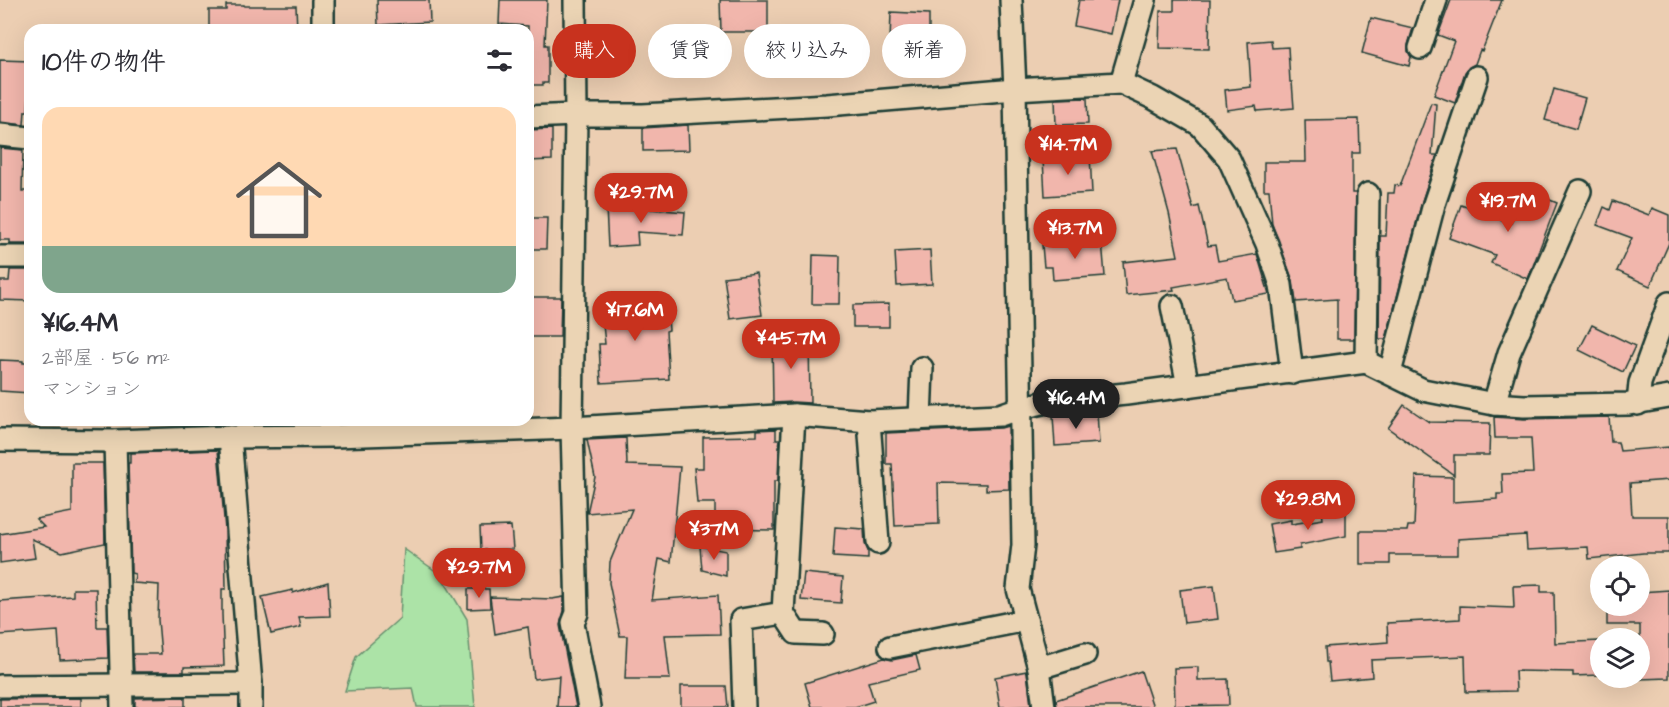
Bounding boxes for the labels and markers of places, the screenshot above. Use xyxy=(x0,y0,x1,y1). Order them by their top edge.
pin: ¥14.7M xyxy=(1019,125,1117,176)
pin: ¥29.7M xyxy=(592,173,690,224)
pin: ¥19.7M xyxy=(1459,182,1557,233)
pin: ¥13.7M xyxy=(1026,209,1124,260)
pin: ¥17.6M xyxy=(586,291,684,342)
pin: ¥45.7M xyxy=(742,319,840,370)
pin: ¥16.4M xyxy=(1027,379,1125,430)
pin: ¥29.8M xyxy=(1259,480,1357,531)
pin: ¥37M xyxy=(678,510,750,561)
pin: ¥29.7M xyxy=(430,548,528,599)

